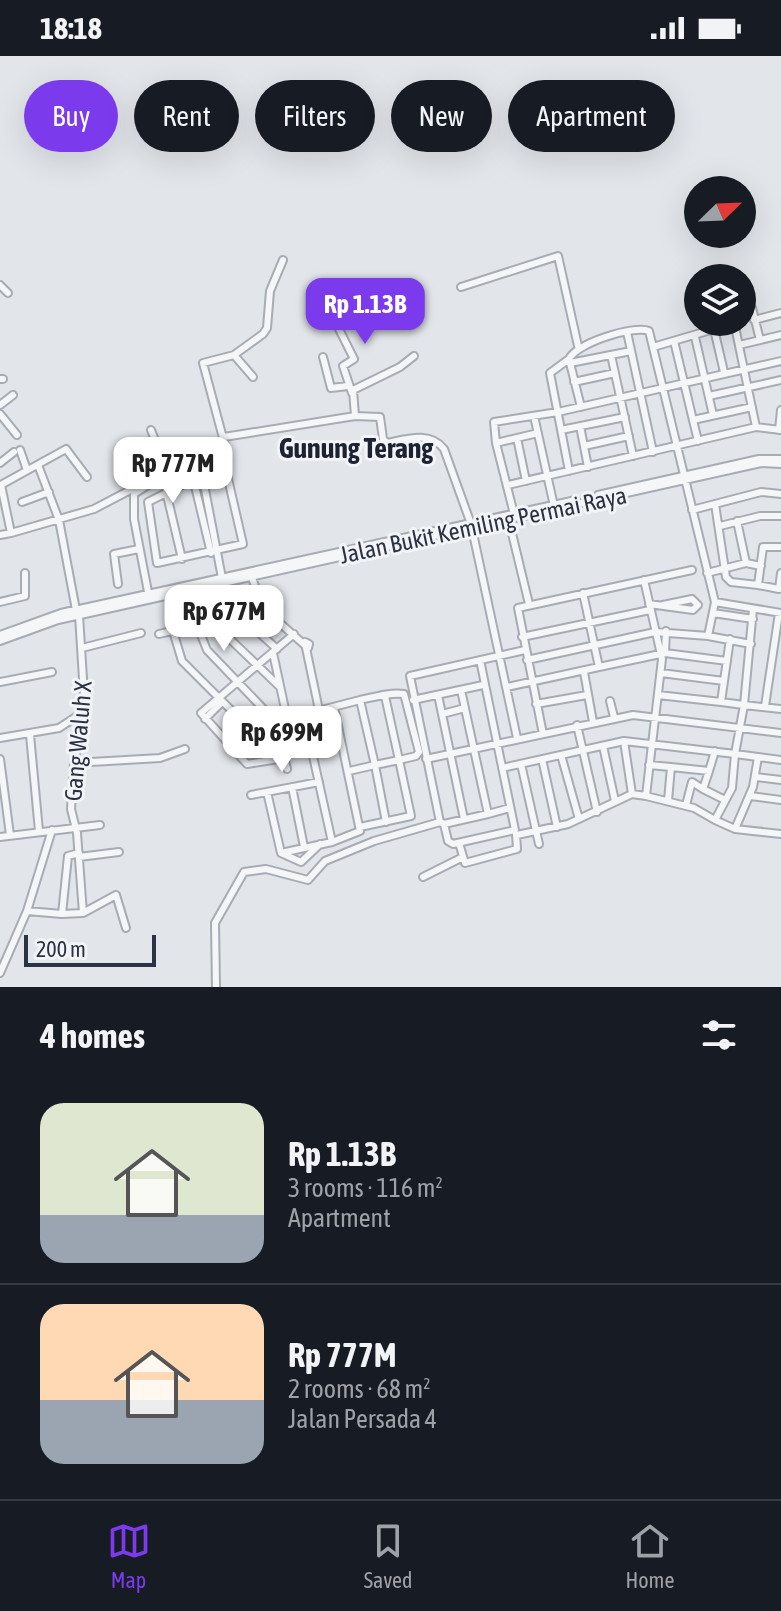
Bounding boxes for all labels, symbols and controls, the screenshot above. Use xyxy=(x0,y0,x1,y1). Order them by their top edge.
text: 18:18 xyxy=(40,11,102,45)
chip: Buy xyxy=(24,80,118,152)
chip: Rent xyxy=(134,80,239,152)
chip: Filters xyxy=(255,80,375,152)
chip: New xyxy=(391,80,492,152)
chip: Apartment xyxy=(508,80,675,152)
north arrow xyxy=(684,176,756,248)
map controls xyxy=(684,176,756,336)
button: layers xyxy=(684,264,756,336)
pin: Rp 1.13B xyxy=(282,278,448,346)
text: Rp 1.13B xyxy=(324,289,406,319)
district label: Gunung Terang xyxy=(279,432,434,464)
pin: Rp 777M xyxy=(99,437,247,505)
text: Rp 777M xyxy=(132,448,214,478)
street label: Jalan Bukit Kemiling Permai Raya xyxy=(337,481,629,569)
pin: Rp 677M xyxy=(150,585,298,653)
text: Rp 677M xyxy=(183,596,265,626)
street label: Gang Waluh X xyxy=(59,680,97,802)
pin: Rp 699M xyxy=(208,706,356,774)
text: Rp 699M xyxy=(241,717,323,747)
scale bar xyxy=(24,931,156,967)
text: 200 m xyxy=(36,936,86,962)
icon: filters xyxy=(697,1013,741,1057)
text: 4 homes xyxy=(40,1016,145,1055)
text: Rp 1.13B xyxy=(288,1134,396,1173)
icon: home xyxy=(104,1135,200,1231)
text: 3 rooms · 116 m² xyxy=(288,1173,443,1203)
text: Apartment xyxy=(288,1203,391,1233)
text: Rp 777M xyxy=(288,1335,397,1374)
icon: home xyxy=(104,1336,200,1432)
text: 2 rooms · 68 m² xyxy=(288,1374,430,1404)
text: Jalan Persada 4 xyxy=(288,1404,437,1434)
tab: Map xyxy=(107,1519,151,1593)
tab: Saved xyxy=(364,1519,412,1593)
tab: Home xyxy=(625,1519,674,1593)

